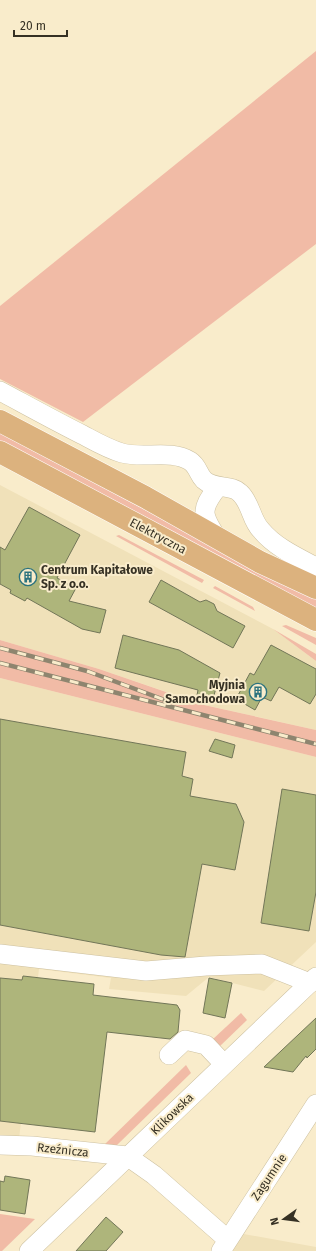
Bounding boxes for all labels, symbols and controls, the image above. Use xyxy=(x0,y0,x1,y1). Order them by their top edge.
scale bar xyxy=(14,12,67,38)
text: 20 m xyxy=(20,19,46,33)
street label: Elektryczna xyxy=(127,515,189,557)
place label: Centrum Kapitałowe Sp. z o.o. xyxy=(41,563,153,591)
building icon: Centrum Kapitałowe Sp. z o.o. xyxy=(18,567,38,587)
place label: Myjnia Samochodowa xyxy=(165,678,245,706)
building icon: Myjnia Samochodowa xyxy=(248,682,268,702)
street label: Klikowska xyxy=(148,1090,196,1138)
street label: Rzeźnicza xyxy=(36,1140,90,1160)
street label: Zagumnie xyxy=(248,1151,290,1203)
north arrow xyxy=(264,1199,304,1239)
text: N xyxy=(268,1216,282,1226)

